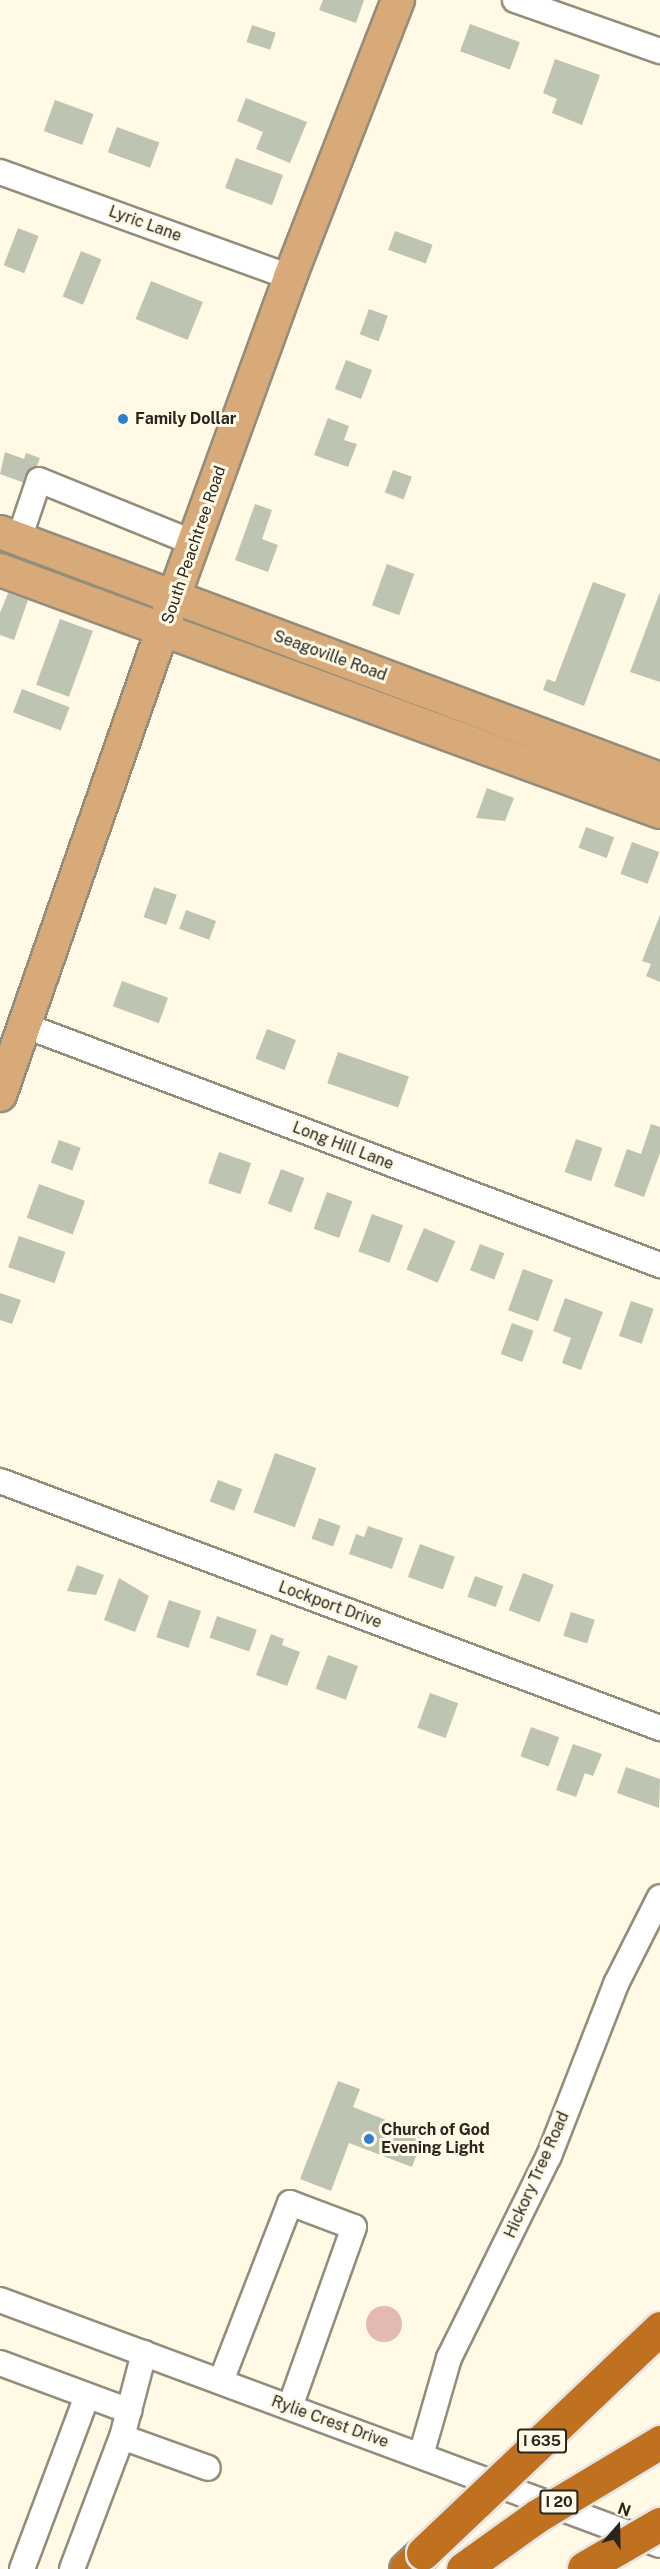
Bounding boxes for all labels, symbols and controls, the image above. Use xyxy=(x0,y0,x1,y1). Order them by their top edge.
street label: Lyric Lane xyxy=(106,202,184,246)
place label: Family Dollar xyxy=(135,409,236,429)
marker: Family Dollar xyxy=(116,412,130,426)
street label: South Peachtree Road xyxy=(158,463,230,627)
street label: Seagoville Road xyxy=(271,627,389,685)
street label: Long Hill Lane xyxy=(290,1118,396,1174)
street label: Lockport Drive xyxy=(276,1577,384,1633)
street label: Hickory Tree Road xyxy=(500,2109,574,2241)
place label: Church of God Evening Light xyxy=(381,2120,490,2158)
marker: Church of God Evening Light xyxy=(362,2132,376,2146)
street label: Rylie Crest Drive xyxy=(269,2392,391,2452)
road number: I 635 xyxy=(516,2429,568,2453)
road number: I 20 xyxy=(538,2490,580,2514)
north arrow xyxy=(588,2497,648,2557)
text: N xyxy=(615,2499,633,2521)

